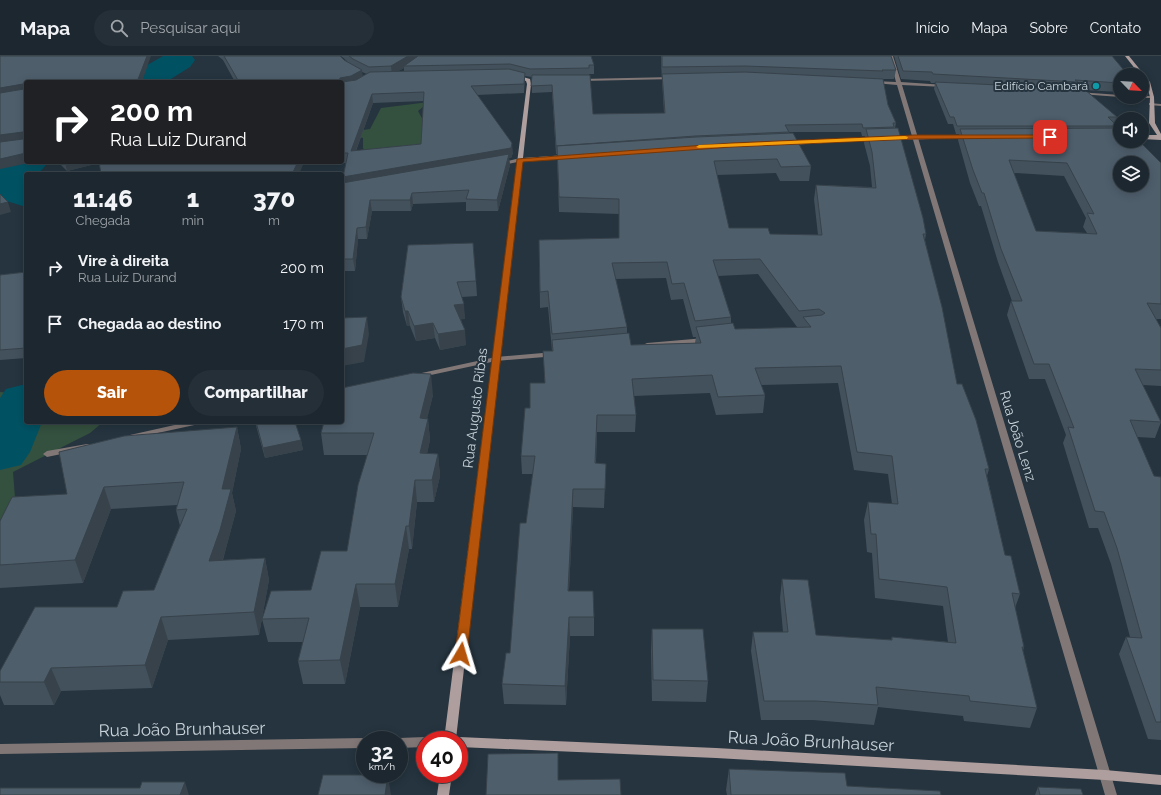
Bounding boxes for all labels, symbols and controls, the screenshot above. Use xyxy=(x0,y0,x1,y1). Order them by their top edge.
search box xyxy=(94,10,374,46)
text: Mapa xyxy=(20,17,70,39)
icon: search xyxy=(108,17,130,39)
text: Pesquisar aqui xyxy=(140,19,241,37)
text: Início xyxy=(916,20,949,36)
text: Mapa xyxy=(971,20,1007,36)
text: Sobre xyxy=(1029,20,1068,36)
text: Contato xyxy=(1090,20,1141,36)
north arrow xyxy=(1113,68,1149,104)
map controls xyxy=(1113,68,1149,192)
place label: Edifício Cambará xyxy=(994,79,1088,93)
marker: Edifício Cambará xyxy=(1091,81,1101,91)
text: 200 m xyxy=(110,95,193,128)
icon: right xyxy=(44,96,96,148)
button: sound xyxy=(1113,112,1149,148)
pin xyxy=(1033,120,1067,154)
icon: arrive xyxy=(1039,126,1061,148)
text: Rua Luiz Durand xyxy=(110,129,247,150)
button: layers xyxy=(1113,156,1149,192)
text: 11:46 xyxy=(73,184,133,213)
text: 1 xyxy=(187,184,199,213)
text: 370 xyxy=(253,184,295,213)
text: Chegada xyxy=(76,213,130,228)
text: min xyxy=(182,213,204,228)
text: m xyxy=(268,213,280,228)
text: Vire à direita xyxy=(78,252,169,270)
icon: right xyxy=(44,257,66,279)
text: 200 m xyxy=(280,259,324,277)
text: Rua Luiz Durand xyxy=(78,270,177,285)
icon: arrive xyxy=(44,313,66,335)
text: Chegada ao destino xyxy=(78,315,221,333)
text: 170 m xyxy=(283,315,324,333)
street label: Rua Augusto Ribas xyxy=(460,347,490,469)
button: Sair xyxy=(44,370,180,416)
button: Compartilhar xyxy=(188,370,324,416)
street label: Rua João Lenz xyxy=(997,389,1039,483)
position arrow xyxy=(440,633,482,675)
street label: Rua João Brunhauser xyxy=(98,718,266,740)
street label: Rua João Brunhauser xyxy=(727,727,895,755)
speed limit sign: 40 xyxy=(416,731,468,783)
text: 32 xyxy=(371,740,393,764)
text: km/h xyxy=(369,761,395,772)

